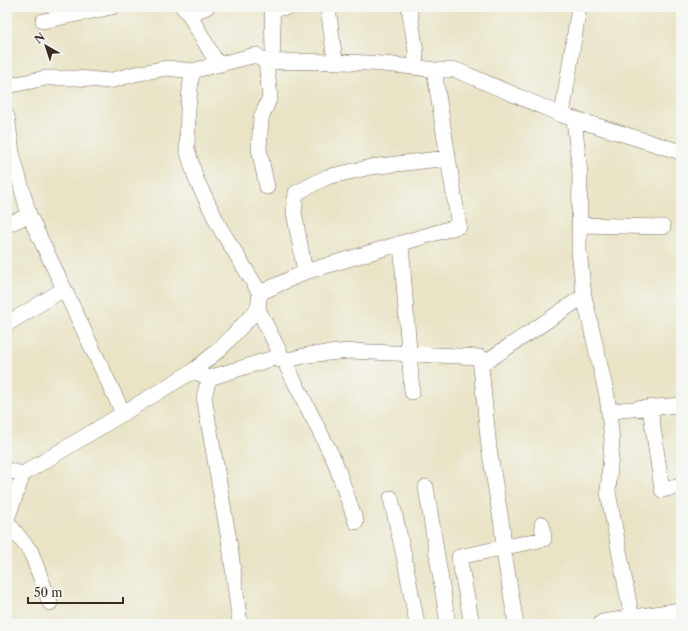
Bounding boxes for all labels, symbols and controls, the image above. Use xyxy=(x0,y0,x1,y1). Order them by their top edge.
north arrow xyxy=(26,26,66,66)
text: N xyxy=(32,30,48,47)
scale bar xyxy=(28,579,123,605)
text: 50 m xyxy=(34,585,63,600)

